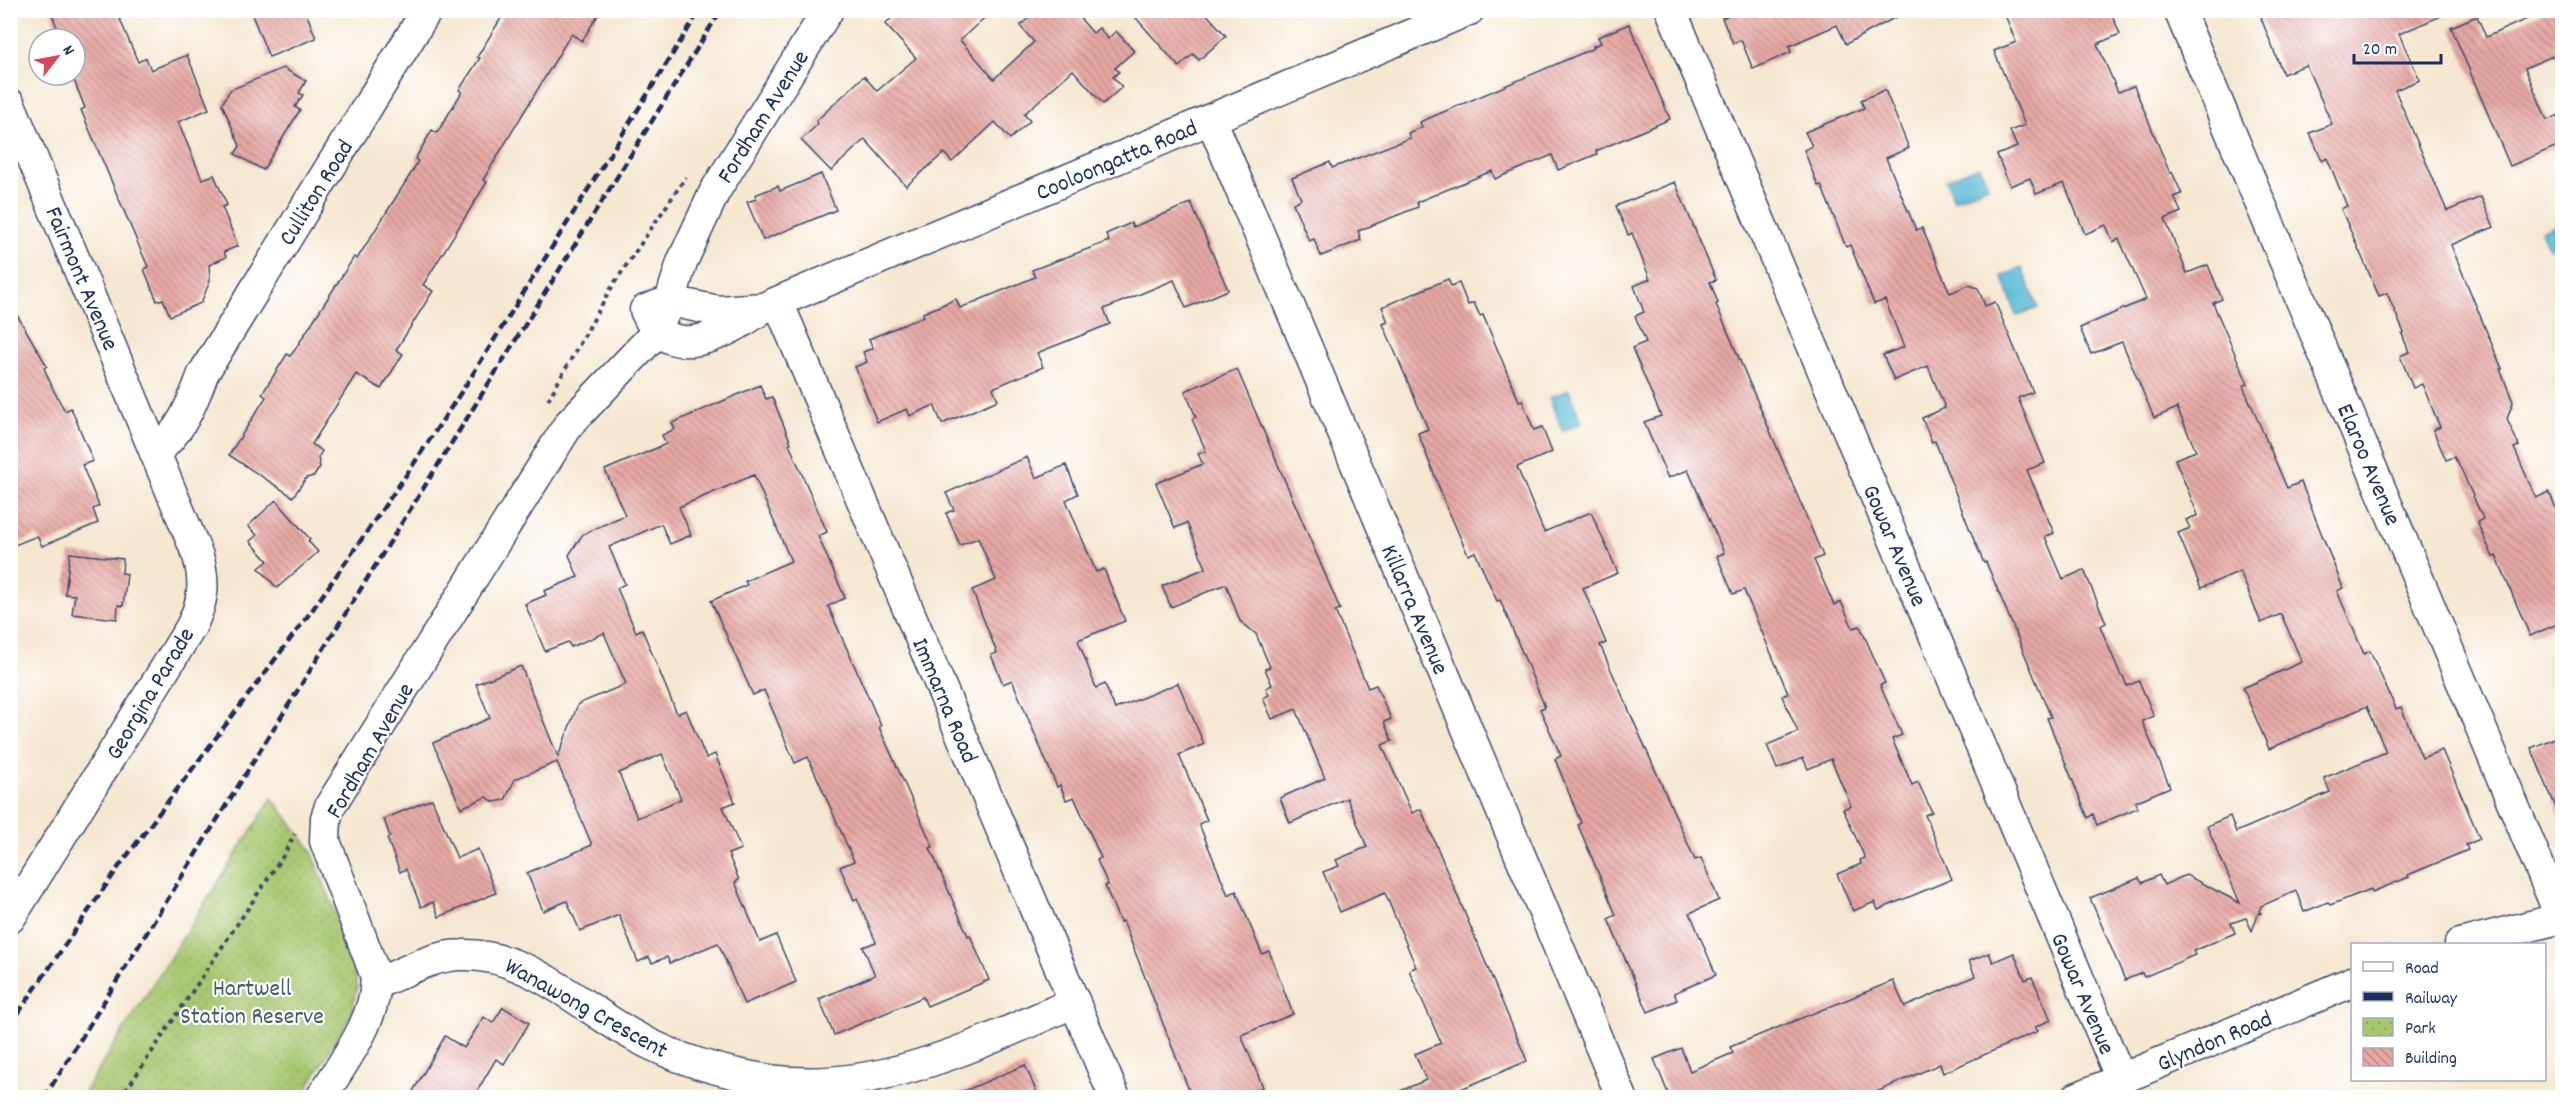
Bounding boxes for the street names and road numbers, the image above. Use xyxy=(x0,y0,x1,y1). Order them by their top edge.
street label: Fordham Avenue xyxy=(710,44,819,191)
street label: Cooloongatta Road xyxy=(1031,112,1203,211)
street label: Culliton Road xyxy=(272,134,363,253)
street label: Fairmont Avenue xyxy=(35,202,126,356)
street label: Elaroo Avenue xyxy=(2326,399,2408,531)
street label: Gowar Avenue xyxy=(1852,480,1934,612)
street label: Killarra Avenue xyxy=(1371,540,1456,681)
street label: Georgina Parade xyxy=(99,622,205,767)
street label: Immarna Road xyxy=(902,633,985,769)
street label: Fordham Avenue xyxy=(319,677,424,826)
street label: Gowar Avenue xyxy=(2040,928,2122,1060)
street label: Wanawong Crescent xyxy=(498,951,674,1069)
street label: Glyndon Road xyxy=(2152,1003,2278,1082)

